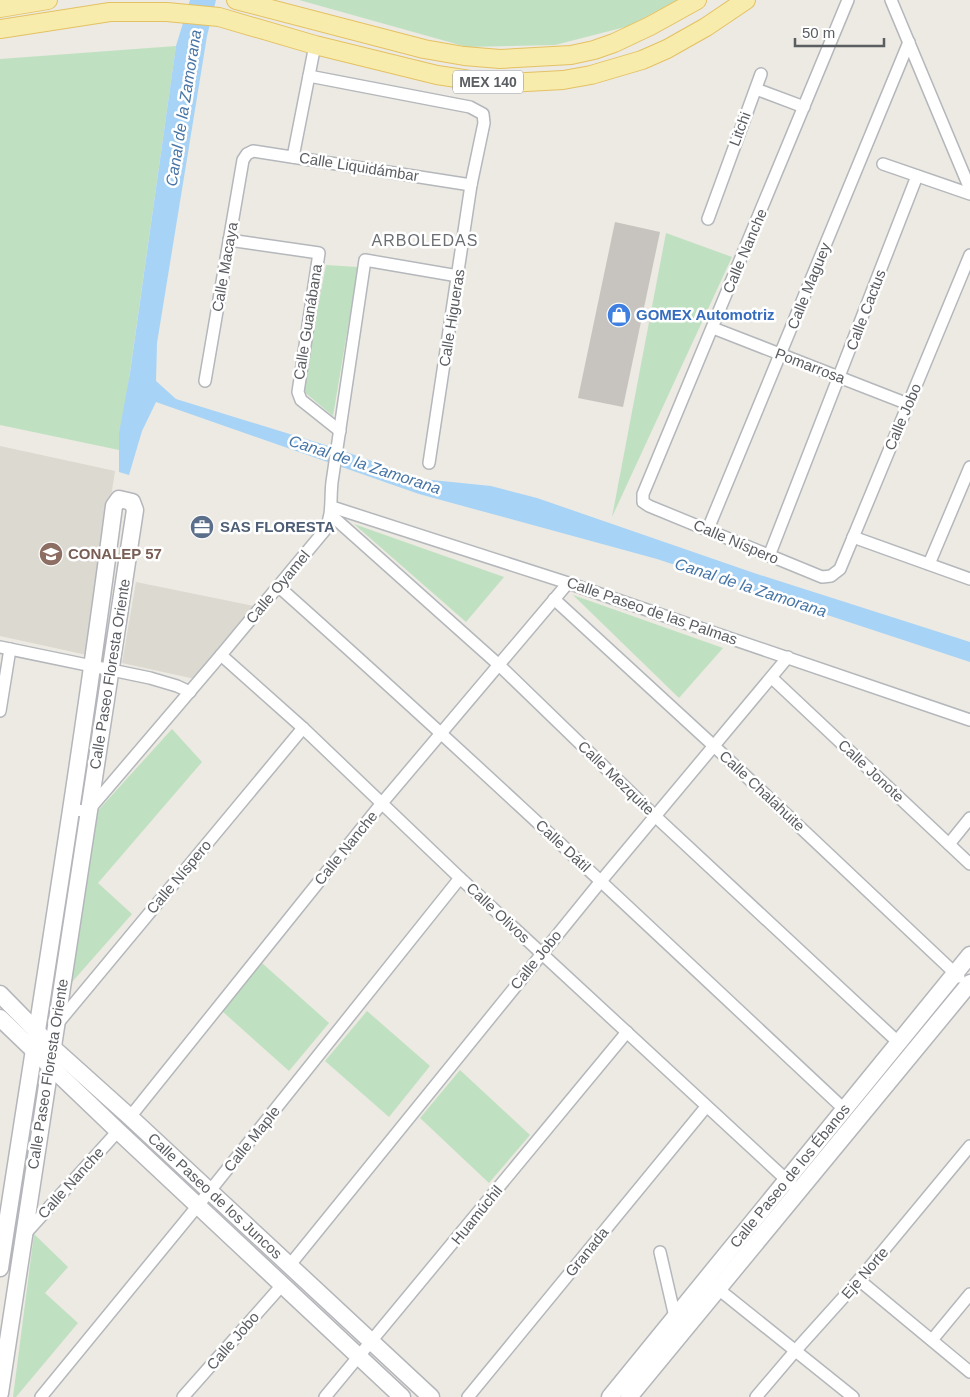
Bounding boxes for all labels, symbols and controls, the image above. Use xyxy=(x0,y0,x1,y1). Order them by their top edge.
scale bar xyxy=(795,15,884,47)
text: 50 m xyxy=(802,24,835,41)
water label: Canal de la Zamorana xyxy=(163,28,204,188)
road number: MEX 140 xyxy=(453,70,523,94)
street label: Litchi xyxy=(725,109,754,148)
street label: Calle Liquidámbar xyxy=(298,149,420,184)
street label: Calle Nanche xyxy=(719,206,770,296)
street label: Calle Macaya xyxy=(208,220,241,313)
district label: ARBOLEDAS xyxy=(372,232,478,249)
street label: Calle Maguey xyxy=(783,240,834,332)
street label: Calle Guanábana xyxy=(290,262,325,381)
street label: Calle Cactus xyxy=(842,267,889,353)
street label: Calle Higueras xyxy=(435,268,468,368)
shop icon: GOMEX Automotriz xyxy=(606,302,632,328)
place label: GOMEX Automotriz xyxy=(636,306,775,323)
street label: Pomarrosa xyxy=(773,344,848,387)
street label: Calle Jobo xyxy=(881,381,924,453)
water label: Canal de la Zamorana xyxy=(287,432,443,497)
office icon: SAS FLORESTA xyxy=(189,514,215,540)
street label: Calle Níspero xyxy=(691,516,781,567)
place label: SAS FLORESTA xyxy=(220,518,335,535)
school or university icon: CONALEP 57 xyxy=(38,541,64,567)
place label: CONALEP 57 xyxy=(68,545,162,562)
street label: Calle Oyamel xyxy=(242,547,313,627)
water label: Canal de la Zamorana xyxy=(673,555,829,620)
street label: Calle Paseo de las Palmas xyxy=(565,573,740,648)
street label: Calle Paseo Floresta Oriente xyxy=(86,577,133,770)
street label: Calle Jonote xyxy=(835,736,908,805)
street label: Calle Mezquite xyxy=(575,737,658,818)
street label: Calle Chalahuite xyxy=(716,747,808,834)
street label: Calle Nanche xyxy=(311,807,381,888)
street label: Calle Dátil xyxy=(533,816,594,875)
street label: Calle Níspero xyxy=(143,836,214,917)
street label: Calle Olivos xyxy=(463,879,533,946)
street label: Calle Jobo xyxy=(507,927,565,993)
street label: Calle Paseo Floresta Oriente xyxy=(24,977,71,1170)
street label: Calle Paseo de los Ébanos xyxy=(726,1100,853,1251)
street label: Calle Maple xyxy=(220,1103,283,1175)
street label: Calle Paseo de los Juncos xyxy=(145,1129,286,1262)
street label: Calle Nanche xyxy=(34,1144,107,1222)
street label: Huamúchil xyxy=(448,1182,506,1248)
street label: Granada xyxy=(562,1223,612,1280)
street label: Eje Norte xyxy=(838,1243,892,1302)
street label: Calle Jobo xyxy=(203,1308,262,1373)

